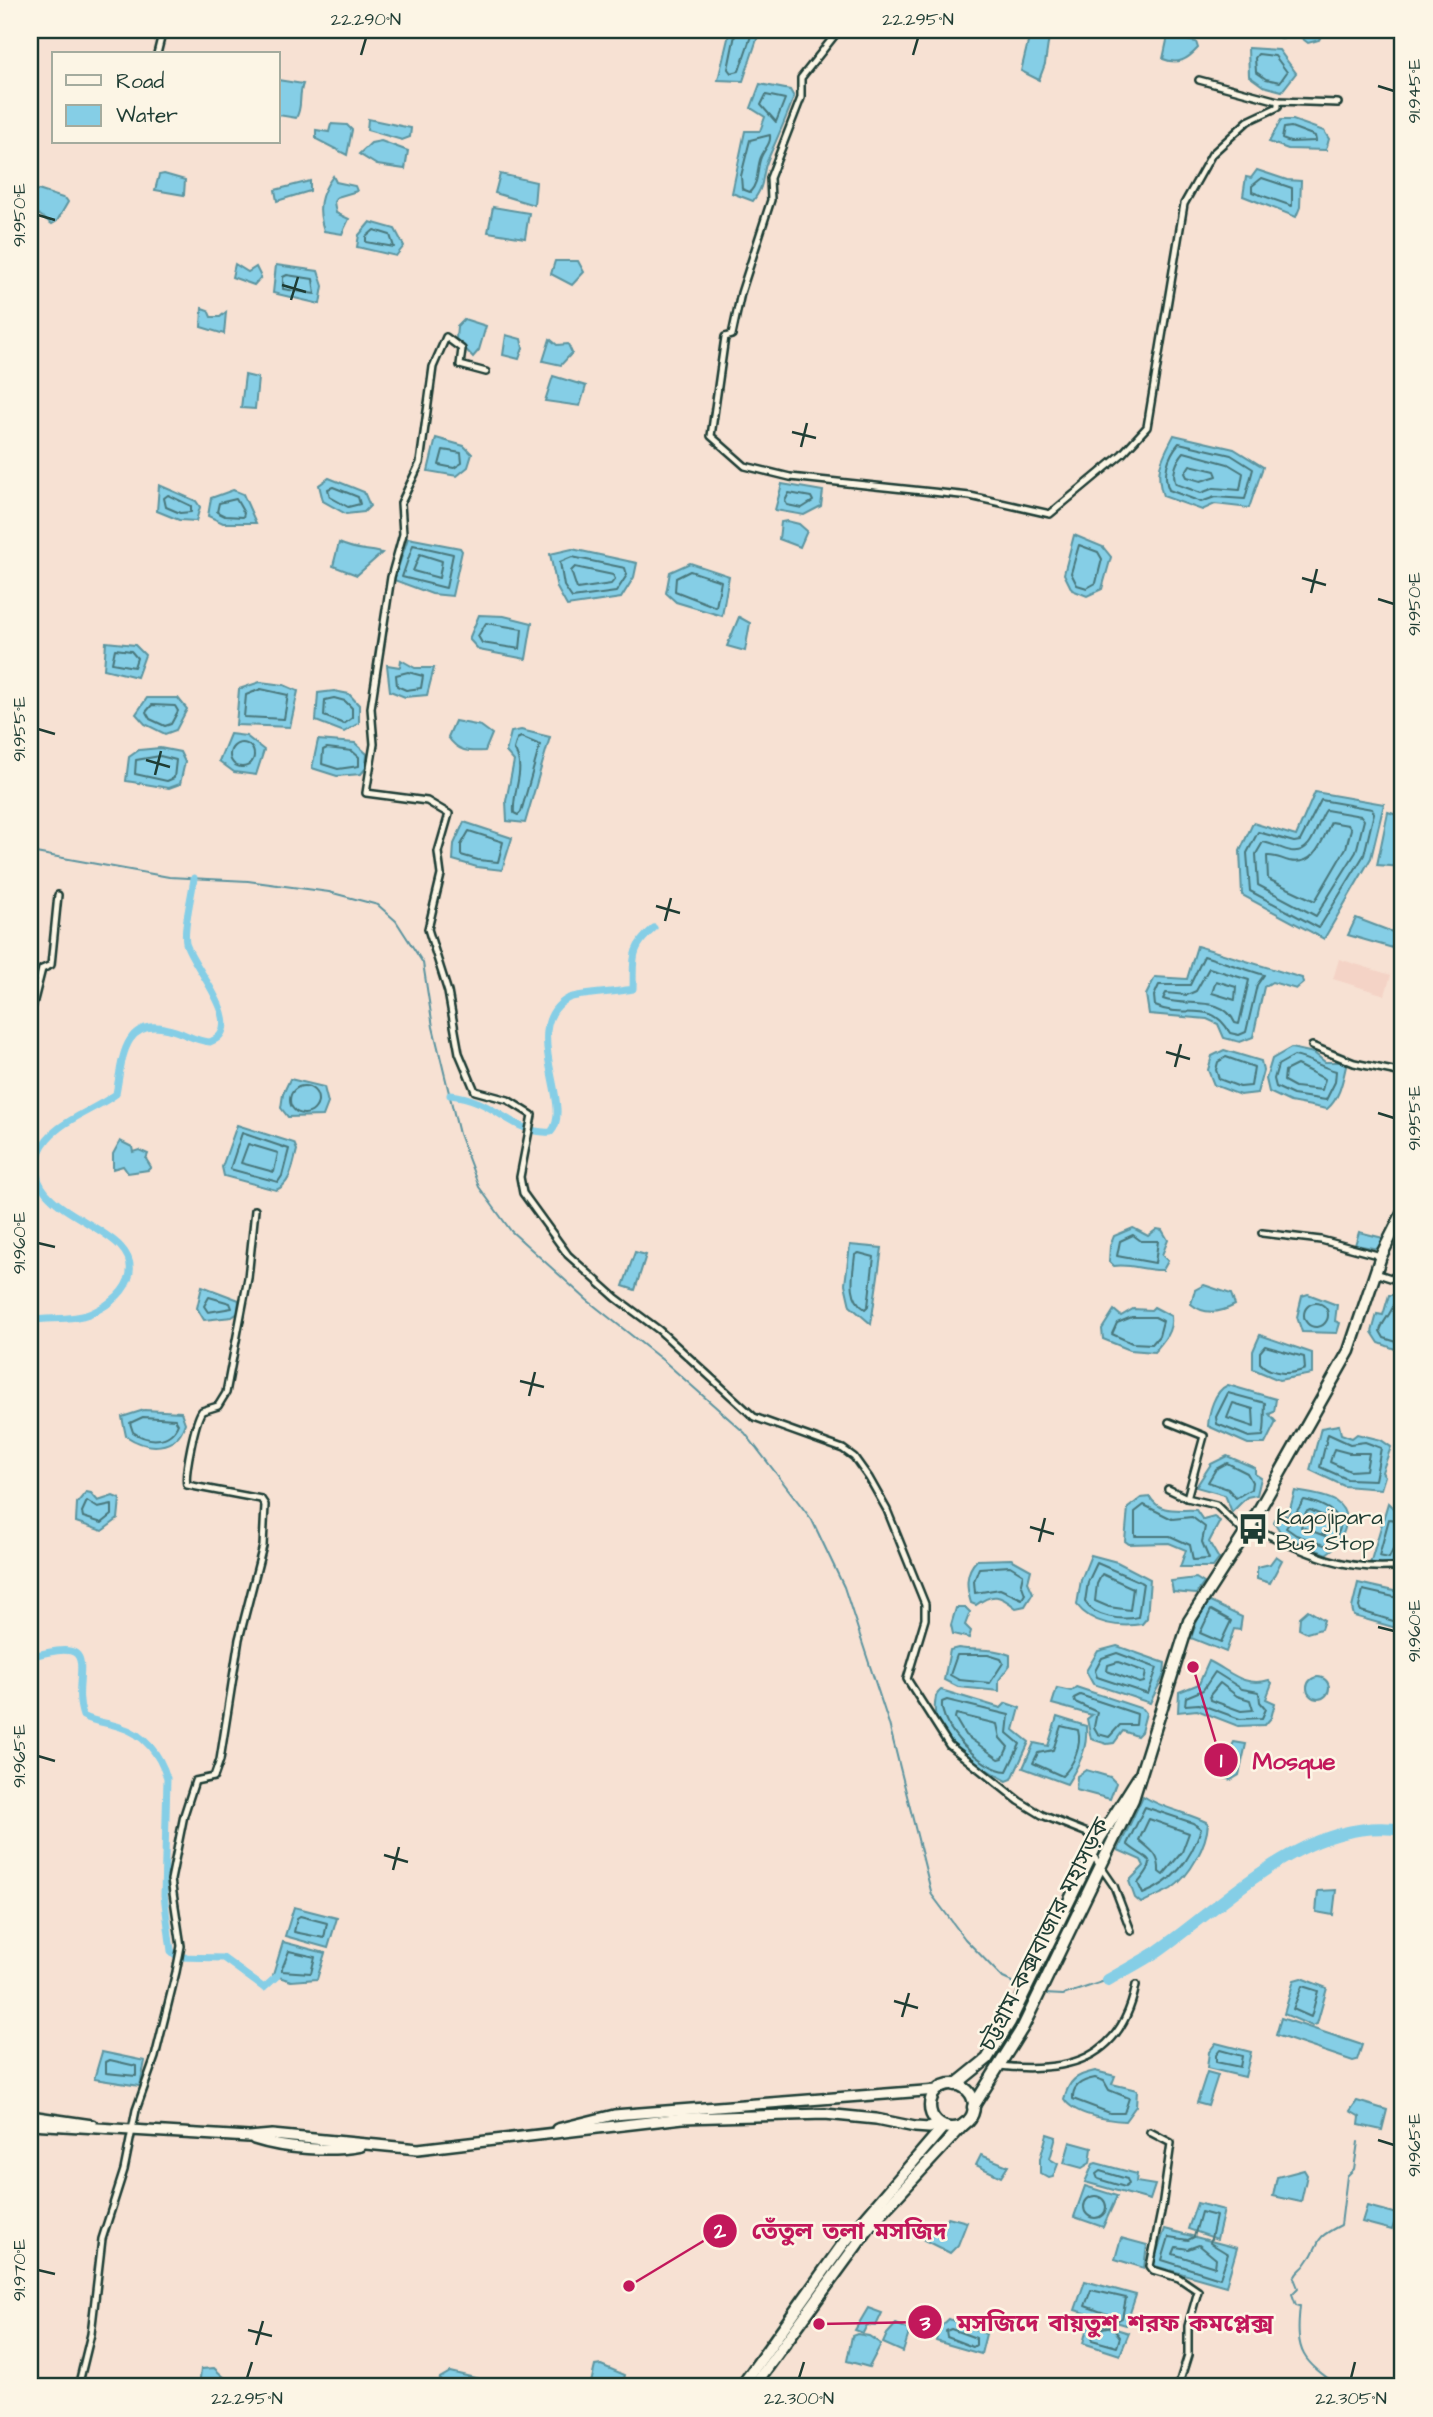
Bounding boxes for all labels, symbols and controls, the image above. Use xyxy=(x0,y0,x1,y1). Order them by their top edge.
text: 22.290°N xyxy=(331,7,401,32)
text: 22.295°N xyxy=(882,7,954,32)
legend xyxy=(52,52,280,144)
text: 91.945°E xyxy=(1402,58,1427,123)
text: Road xyxy=(116,67,164,96)
text: Water xyxy=(116,101,178,130)
text: 91.950°E xyxy=(7,183,32,247)
text: 91.950°E xyxy=(1402,572,1427,636)
text: 91.955°E xyxy=(7,696,32,762)
text: 91.955°E xyxy=(1402,1085,1427,1151)
text: 91.960°E xyxy=(7,1211,32,1274)
place label: Kagojipara Bus Stop xyxy=(1276,1501,1383,1559)
bus stop icon: Kagojipara Bus Stop xyxy=(1236,1512,1270,1546)
text: 91.960°E xyxy=(1402,1599,1427,1662)
text: 91.965°E xyxy=(7,1724,32,1788)
callout: Mosque xyxy=(1203,1738,1349,1783)
text: Mosque xyxy=(1253,1745,1335,1779)
text: 1 xyxy=(1220,1746,1223,1775)
street label: চট্টগ্রাম-কক্সবাজার মহাসড়ক xyxy=(972,1812,1118,2058)
text: 91.965°E xyxy=(1402,2113,1427,2177)
callout: তেঁতুল তলা মসজিদ xyxy=(702,2209,960,2254)
text: তেঁতুল তলা মসজিদ xyxy=(751,2215,947,2249)
text: 2 xyxy=(713,2217,727,2246)
text: 91.970°E xyxy=(7,2238,32,2301)
callout: মসজিদে বায়তুশ শরফ কমপ্লেক্স xyxy=(907,2300,1287,2345)
text: মসজিদে বায়তুশ শরফ কমপ্লেক্স xyxy=(956,2307,1275,2341)
text: 3 xyxy=(919,2309,931,2338)
text: 22.295°N xyxy=(211,2386,283,2411)
text: 22.300°N xyxy=(764,2386,834,2411)
text: 22.305°N xyxy=(1315,2386,1387,2411)

